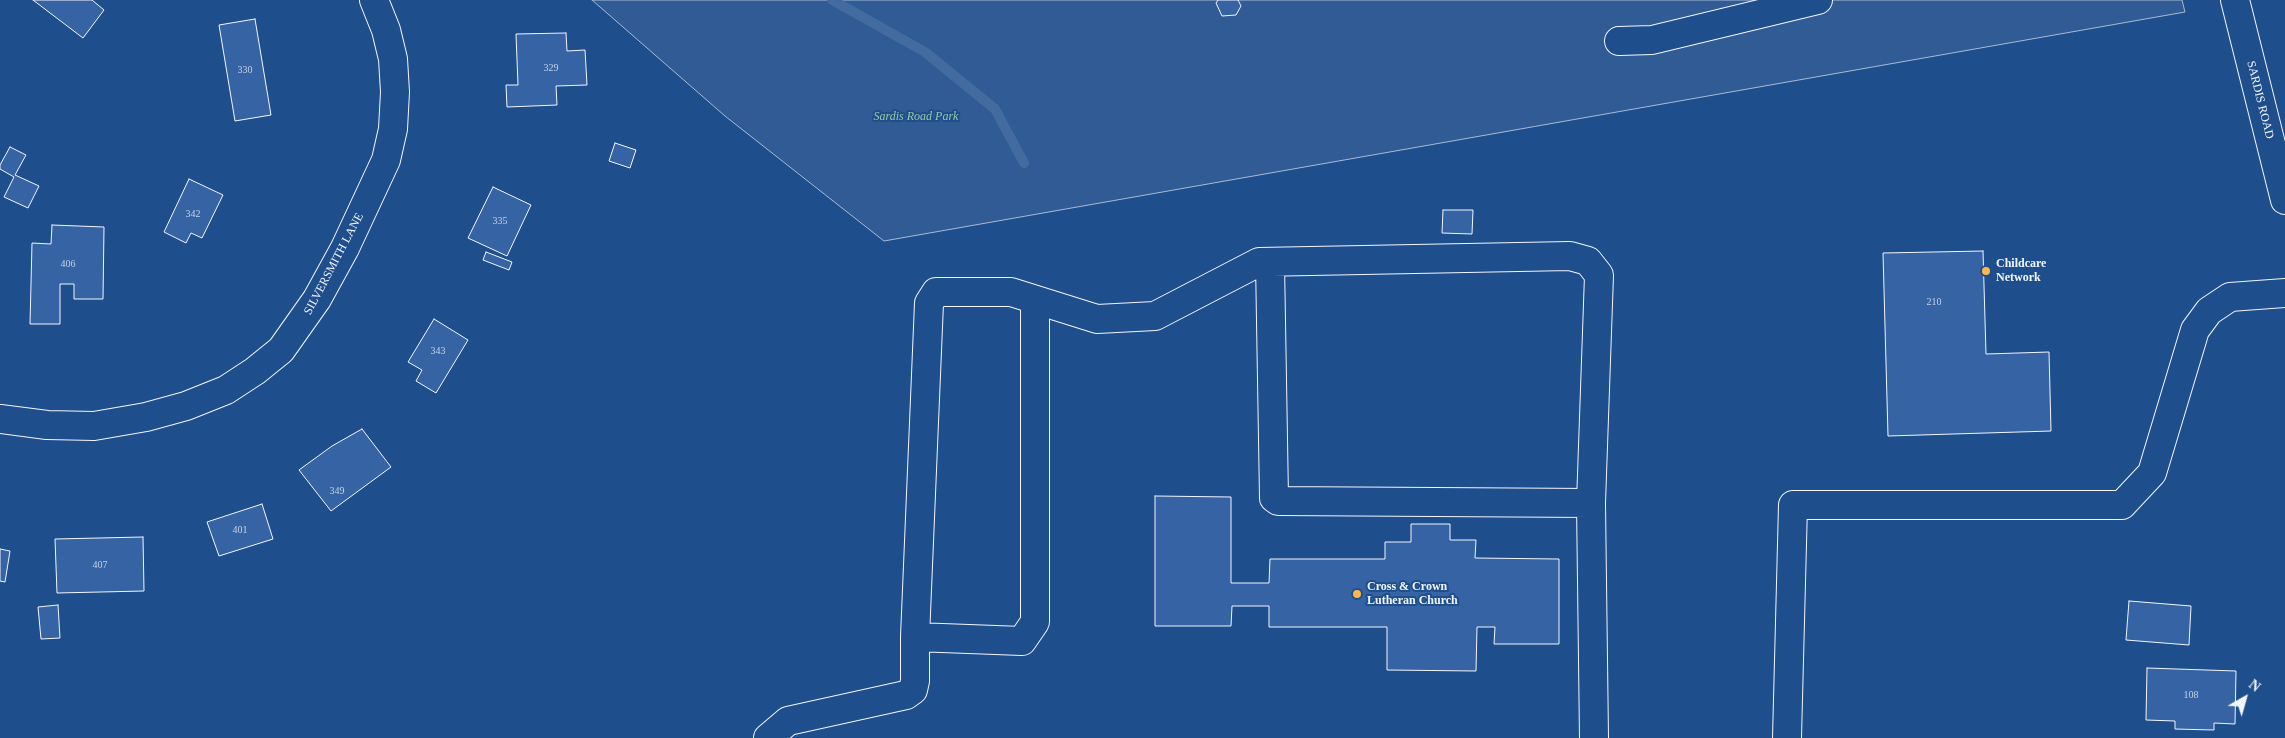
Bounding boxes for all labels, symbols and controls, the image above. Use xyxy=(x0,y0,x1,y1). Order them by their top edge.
street label: SARDIS ROAD xyxy=(2243,60,2277,140)
house number: 329 xyxy=(544,62,558,74)
house number: 330 xyxy=(238,64,252,76)
park label: Sardis Road Park xyxy=(874,110,958,124)
house number: 342 xyxy=(186,208,200,220)
street label: SILVERSMITH LANE xyxy=(301,211,367,317)
house number: 335 xyxy=(492,215,508,227)
place label: Childcare Network xyxy=(1996,257,2046,285)
house number: 406 xyxy=(60,258,76,270)
marker: Childcare Network xyxy=(1980,265,1992,277)
house number: 210 xyxy=(1926,296,1942,308)
house number: 343 xyxy=(430,345,446,357)
house number: 349 xyxy=(330,485,344,497)
house number: 401 xyxy=(232,524,248,536)
house number: 407 xyxy=(92,559,108,571)
place label: Cross & Crown Lutheran Church xyxy=(1367,580,1458,608)
marker: Cross & Crown Lutheran Church xyxy=(1351,588,1363,600)
north arrow xyxy=(2220,673,2270,723)
text: N xyxy=(2246,677,2263,695)
house number: 108 xyxy=(2184,689,2198,701)

